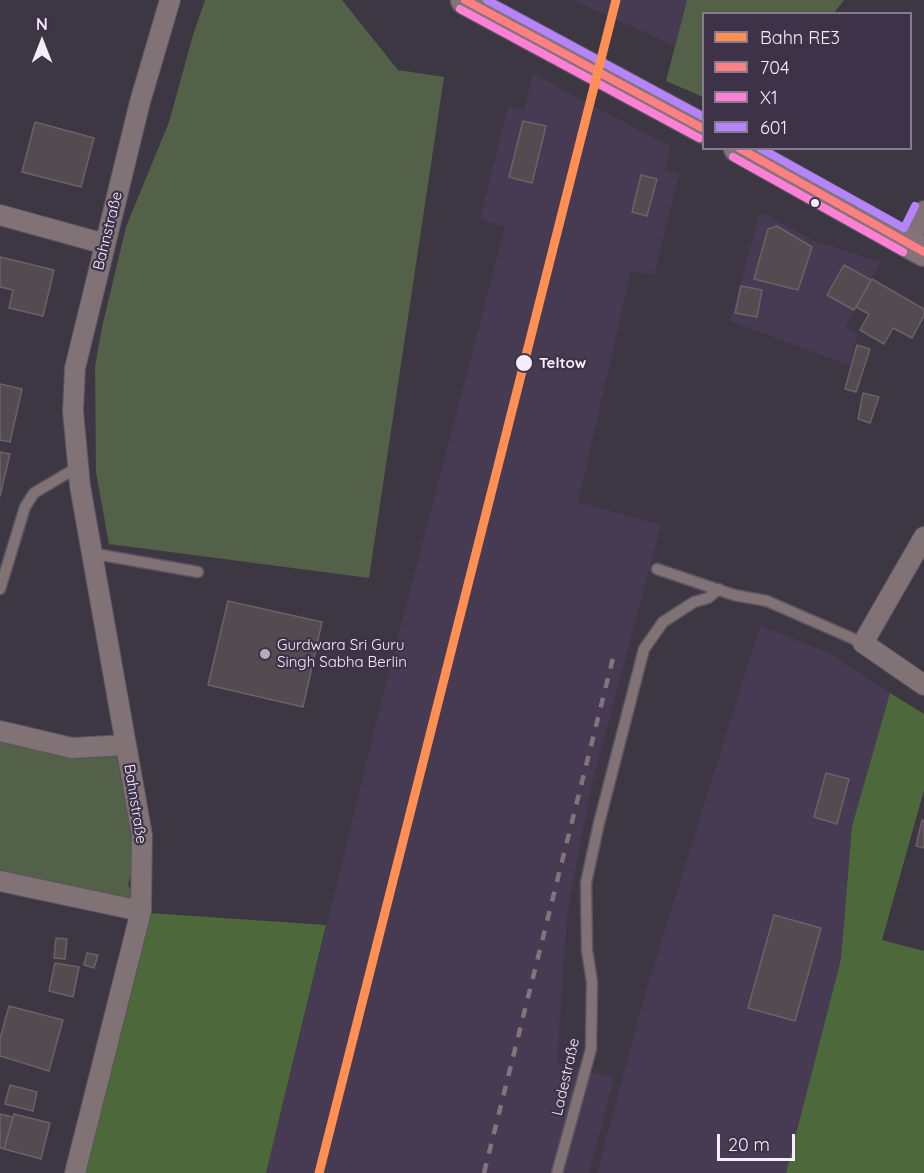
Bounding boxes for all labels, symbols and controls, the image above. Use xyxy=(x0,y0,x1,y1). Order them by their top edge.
north arrow xyxy=(12,12,72,72)
legend xyxy=(702,12,912,150)
text: N xyxy=(36,14,48,34)
text: Bahn RE3 xyxy=(760,26,840,49)
text: 704 xyxy=(760,56,789,79)
text: X1 xyxy=(760,86,778,109)
text: 601 xyxy=(760,116,787,139)
street label: Bahnstraße xyxy=(90,190,126,272)
unlabelled marker xyxy=(809,197,821,209)
marker: Teltow xyxy=(514,353,534,373)
place label: Teltow xyxy=(539,354,586,372)
place label: Gurdwara Sri Guru Singh Sabha Berlin xyxy=(277,636,407,671)
marker: Gurdwara Sri Guru Singh Sabha Berlin xyxy=(258,647,272,661)
street label: Bahnstraße xyxy=(120,763,150,845)
street label: Ladestraße xyxy=(548,1036,584,1118)
scale bar xyxy=(720,1122,798,1160)
text: 20 m xyxy=(728,1133,770,1156)

